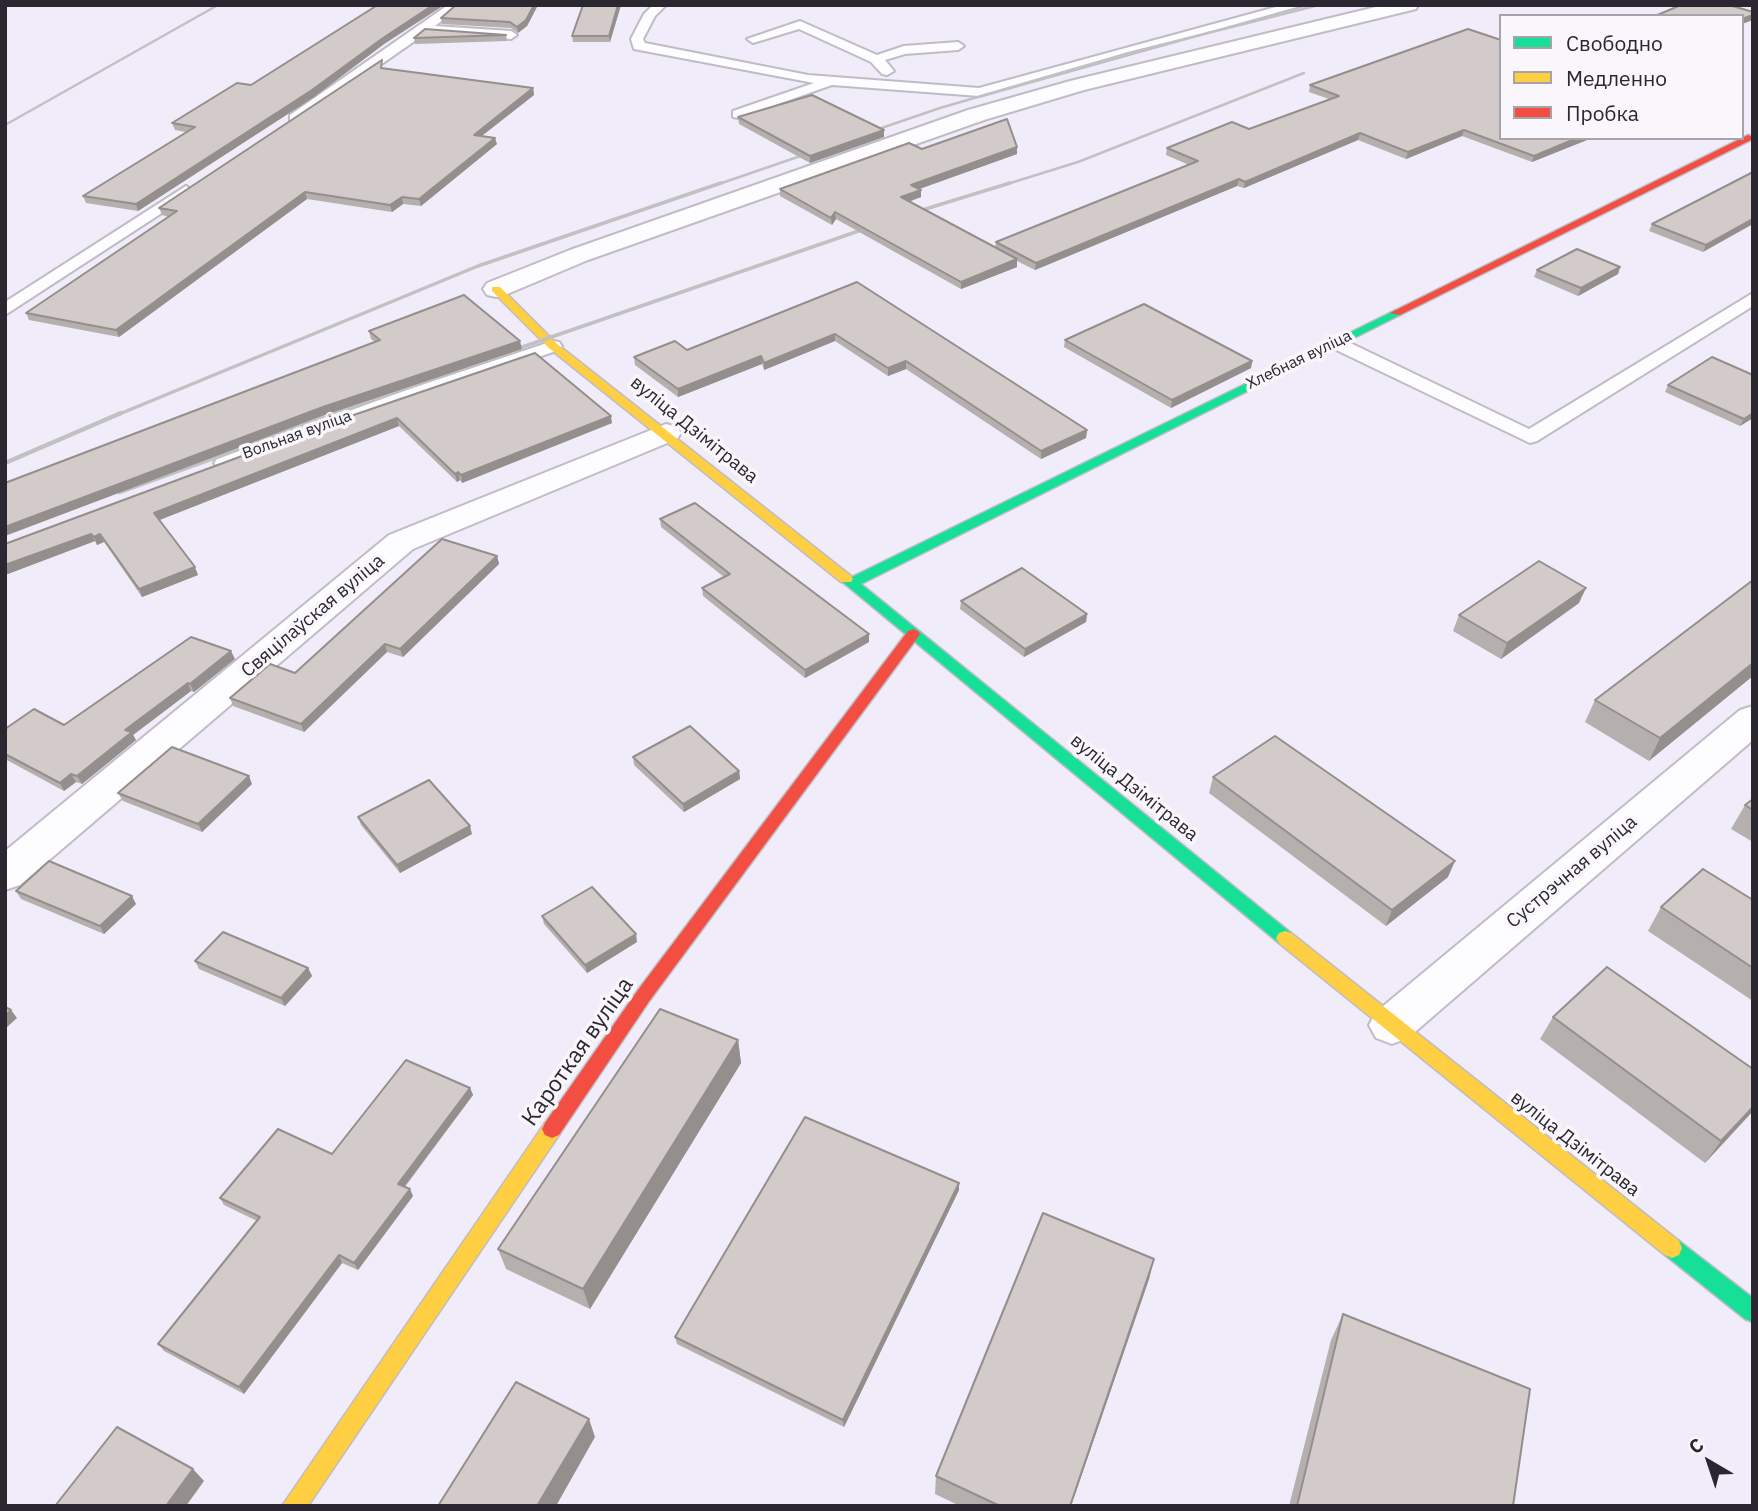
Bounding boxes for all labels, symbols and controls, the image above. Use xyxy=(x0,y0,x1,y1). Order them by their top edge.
legend xyxy=(1499,14,1744,140)
text: Свободно xyxy=(1566,29,1663,57)
text: Медленно xyxy=(1566,64,1667,92)
text: Пробка xyxy=(1566,99,1639,127)
street label: Хлебная вуліца xyxy=(1243,326,1355,394)
street label: вуліца Дзімітрава xyxy=(625,371,763,489)
street label: Вольная вуліца xyxy=(240,406,354,464)
street label: Свяцілаўская вуліца xyxy=(237,549,389,683)
street label: вуліца Дзімітрава xyxy=(1065,729,1203,847)
street label: Сустрэчная вуліца xyxy=(1502,811,1642,933)
street label: Кароткая вуліца xyxy=(516,972,640,1132)
street label: вуліца Дзімітрава xyxy=(1506,1086,1644,1202)
north arrow xyxy=(1674,1427,1744,1497)
text: С xyxy=(1683,1432,1708,1459)

